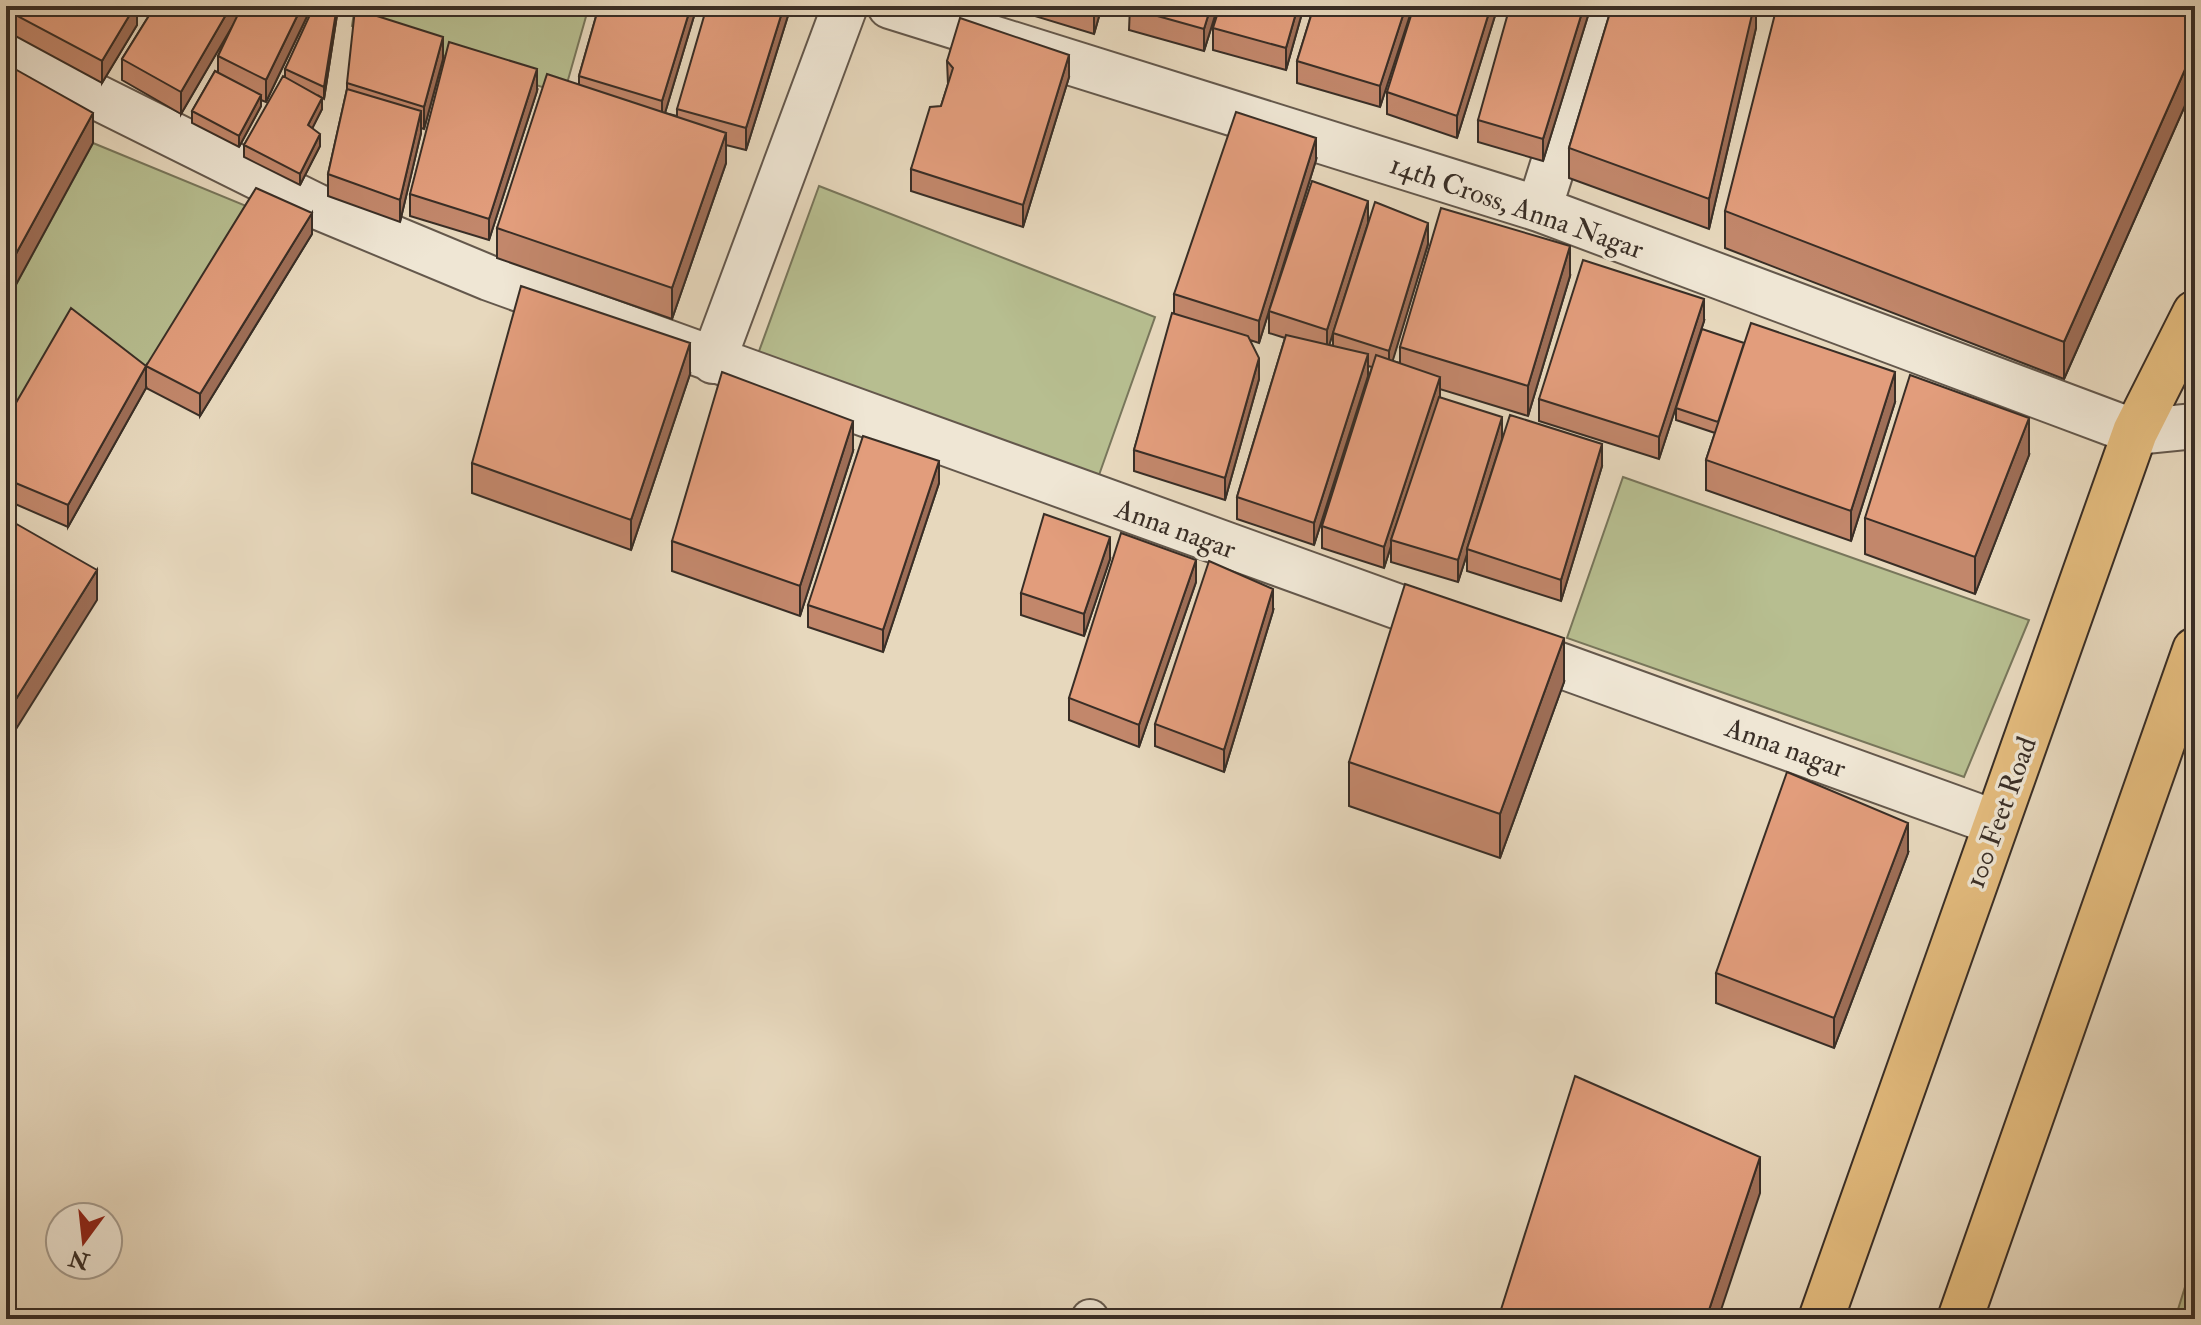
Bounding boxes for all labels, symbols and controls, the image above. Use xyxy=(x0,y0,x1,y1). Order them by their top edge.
street label: 14th Cross, Anna Nagar xyxy=(1385,148,1649,267)
street label: Anna nagar xyxy=(1109,491,1241,568)
street label: Anna nagar xyxy=(1719,710,1851,787)
street label: 100 Feet Road xyxy=(1958,732,2045,893)
north arrow xyxy=(44,1201,124,1281)
text: N xyxy=(66,1243,93,1276)

